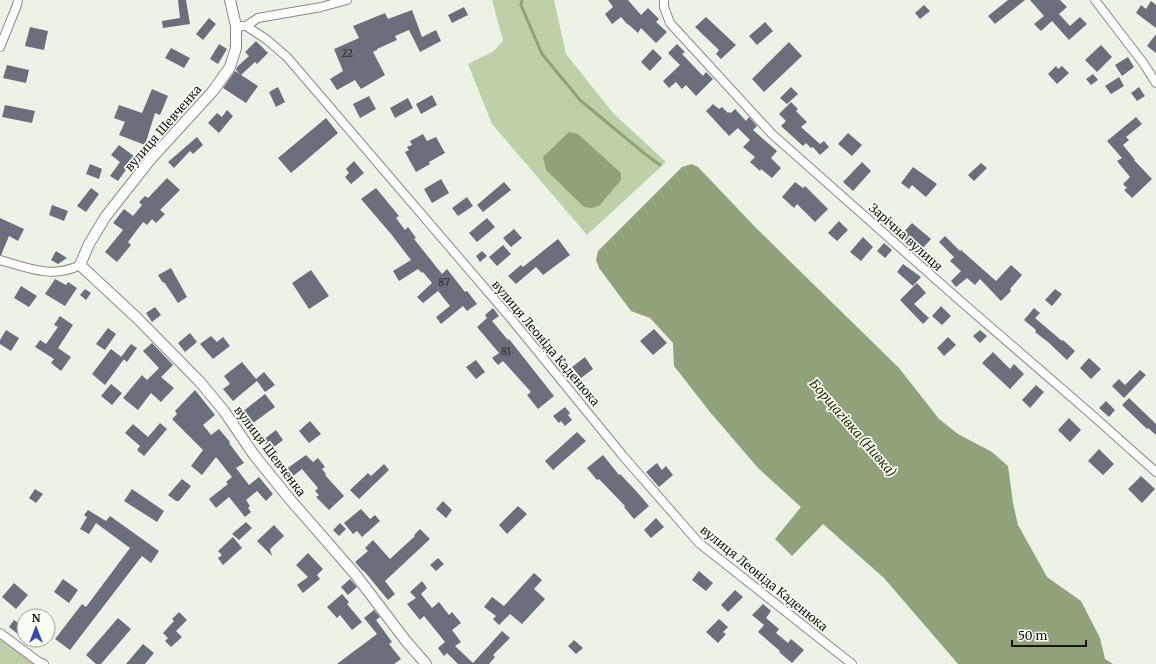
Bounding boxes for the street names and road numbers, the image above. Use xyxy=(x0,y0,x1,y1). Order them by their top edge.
street label: вулиця Шевченка xyxy=(121,81,205,174)
street label: Зарічна вулиця xyxy=(866,200,946,274)
street label: вулиця Леоніда Каденюка xyxy=(489,277,603,409)
street label: вулиця Шевченка xyxy=(231,403,309,500)
street label: вулиця Леоніда Каденюка xyxy=(697,522,831,634)

